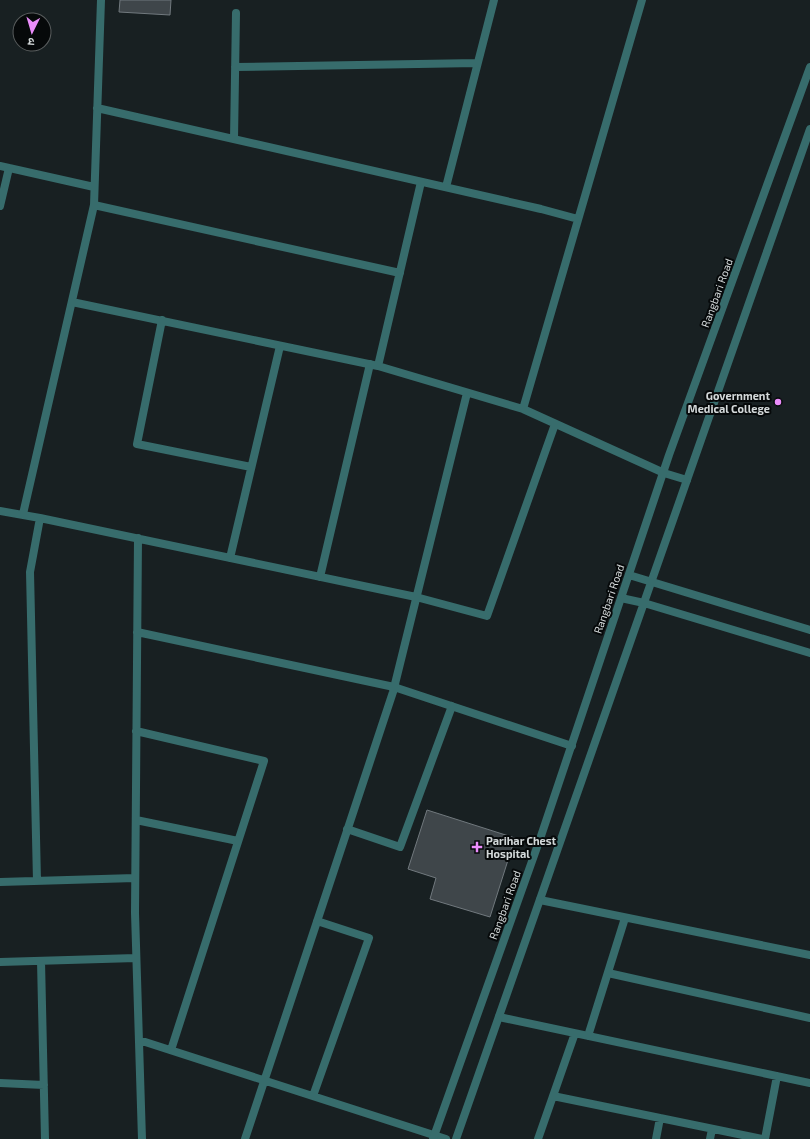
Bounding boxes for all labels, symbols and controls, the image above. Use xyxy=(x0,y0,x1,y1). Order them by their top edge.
north arrow xyxy=(12,12,52,52)
text: उ xyxy=(27,36,35,49)
street label: Rangbari Road xyxy=(698,256,735,329)
place label: Government Medical College xyxy=(688,389,770,415)
marker: Government Medical College xyxy=(773,397,783,407)
street label: Rangbari Road xyxy=(591,562,626,635)
place label: Parihar Chest Hospital xyxy=(486,834,557,860)
marker: Parihar Chest Hospital xyxy=(471,841,483,853)
street label: Rangbari Road xyxy=(486,868,523,941)

